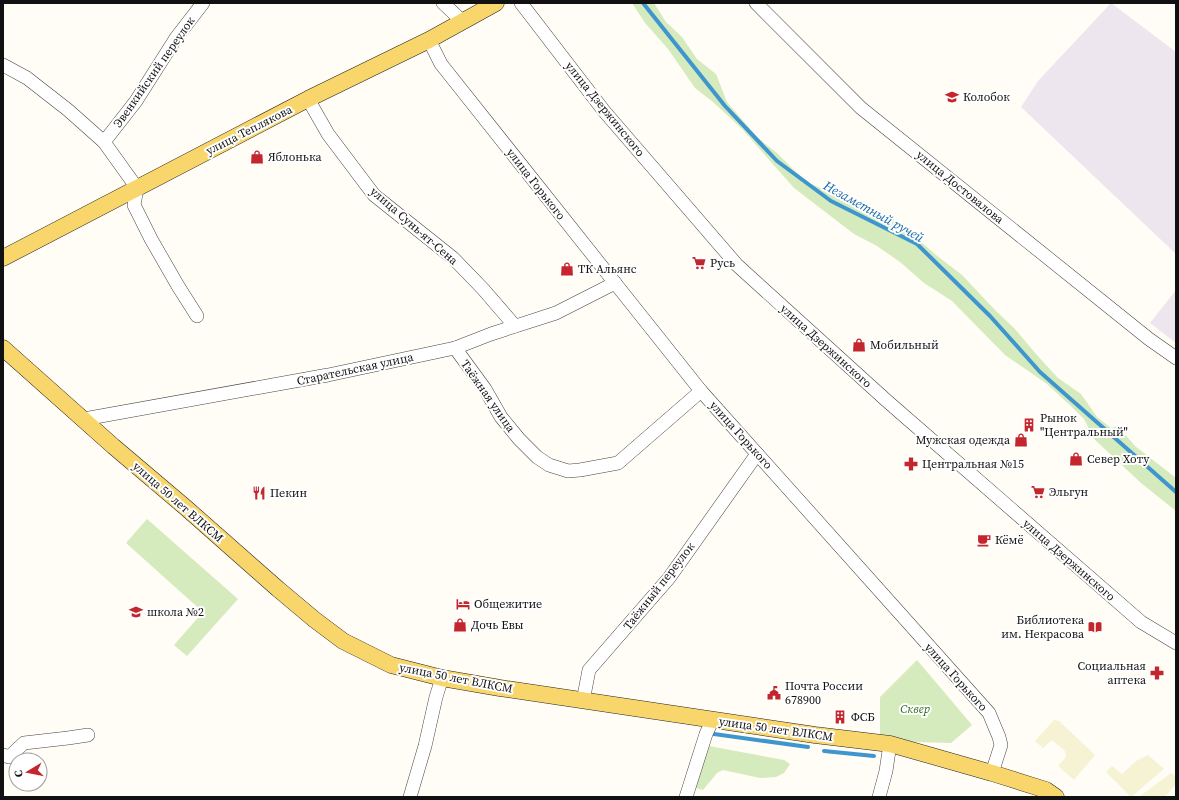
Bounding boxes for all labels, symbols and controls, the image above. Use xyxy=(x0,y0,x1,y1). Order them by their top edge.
street label: Эвенкийский переулок xyxy=(110,13,199,131)
street label: улица Дзержинского xyxy=(562,58,649,160)
school or university icon: Колобок xyxy=(944,89,960,105)
place label: Колобок xyxy=(963,89,1010,105)
street label: улица Теплякова xyxy=(203,101,296,159)
street label: улица Горького xyxy=(503,145,569,223)
street label: улица Достовалова xyxy=(913,147,1008,228)
shop icon: Яблонька xyxy=(249,149,265,165)
place label: Яблонька xyxy=(268,149,322,165)
water label: Незаметный ручей xyxy=(820,176,927,246)
street label: улица Сунь-ят-Сена xyxy=(367,183,462,269)
supermarket icon: Русь xyxy=(691,255,707,271)
place label: Русь xyxy=(710,255,735,271)
shop icon: ТК Альянс xyxy=(559,261,575,277)
place label: ТК Альянс xyxy=(578,261,637,277)
street label: улица Дзержинского xyxy=(777,301,875,392)
shop icon: Мобильный xyxy=(851,337,867,353)
place label: Мобильный xyxy=(870,337,939,353)
street label: Старательская улица xyxy=(295,349,416,389)
street label: Таёжная улица xyxy=(457,357,519,436)
street label: улица Горького xyxy=(706,397,776,473)
place label: Рынок "Центральный" xyxy=(1040,410,1128,440)
building icon: Рынок "Центральный" xyxy=(1021,417,1037,433)
place label: Мужская одежда xyxy=(916,432,1011,448)
shop icon: Мужская одежда xyxy=(1013,432,1029,448)
shop icon: Север Хоту xyxy=(1068,451,1084,467)
place label: Север Хоту xyxy=(1087,451,1150,467)
pharmacy icon: Центральная №15 xyxy=(903,456,919,472)
place label: Центральная №15 xyxy=(922,456,1024,472)
street label: улица 50 лет ВЛКСМ xyxy=(129,458,227,546)
supermarket icon: Эльгун xyxy=(1030,484,1046,500)
place label: Эльгун xyxy=(1049,484,1089,500)
restaurant icon: Пекин xyxy=(251,485,267,501)
place label: Пекин xyxy=(270,485,308,501)
street label: улица Дзержинского xyxy=(1019,515,1119,605)
cafe icon: Кёмё xyxy=(976,532,992,548)
place label: Кёмё xyxy=(995,532,1024,548)
street label: Таёжный переулок xyxy=(620,539,699,633)
hotel icon: Общежитие xyxy=(455,596,471,612)
place label: Общежитие xyxy=(474,596,542,612)
school or university icon: школа №2 xyxy=(128,604,144,620)
place label: школа №2 xyxy=(147,604,204,620)
place label: Библиотека им. Некрасова xyxy=(1001,612,1085,642)
shop icon: Дочь Евы xyxy=(452,617,468,633)
place label: Дочь Евы xyxy=(471,617,524,633)
library icon: Библиотека им. Некрасова xyxy=(1087,619,1103,635)
street label: улица Горького xyxy=(921,639,991,715)
place label: Социальная аптека xyxy=(1077,658,1147,688)
street label: улица 50 лет ВЛКСМ xyxy=(398,659,514,697)
pharmacy icon: Социальная аптека xyxy=(1149,665,1165,681)
place label: Почта России 678900 xyxy=(785,678,863,708)
public building icon: Почта России 678900 xyxy=(766,685,782,701)
park label: Сквер xyxy=(900,701,930,717)
building icon: ФСБ xyxy=(832,709,848,725)
place label: ФСБ xyxy=(851,709,875,725)
street label: улица 50 лет ВЛКСМ xyxy=(718,713,834,745)
north arrow xyxy=(8,752,48,792)
text: С xyxy=(11,769,27,778)

